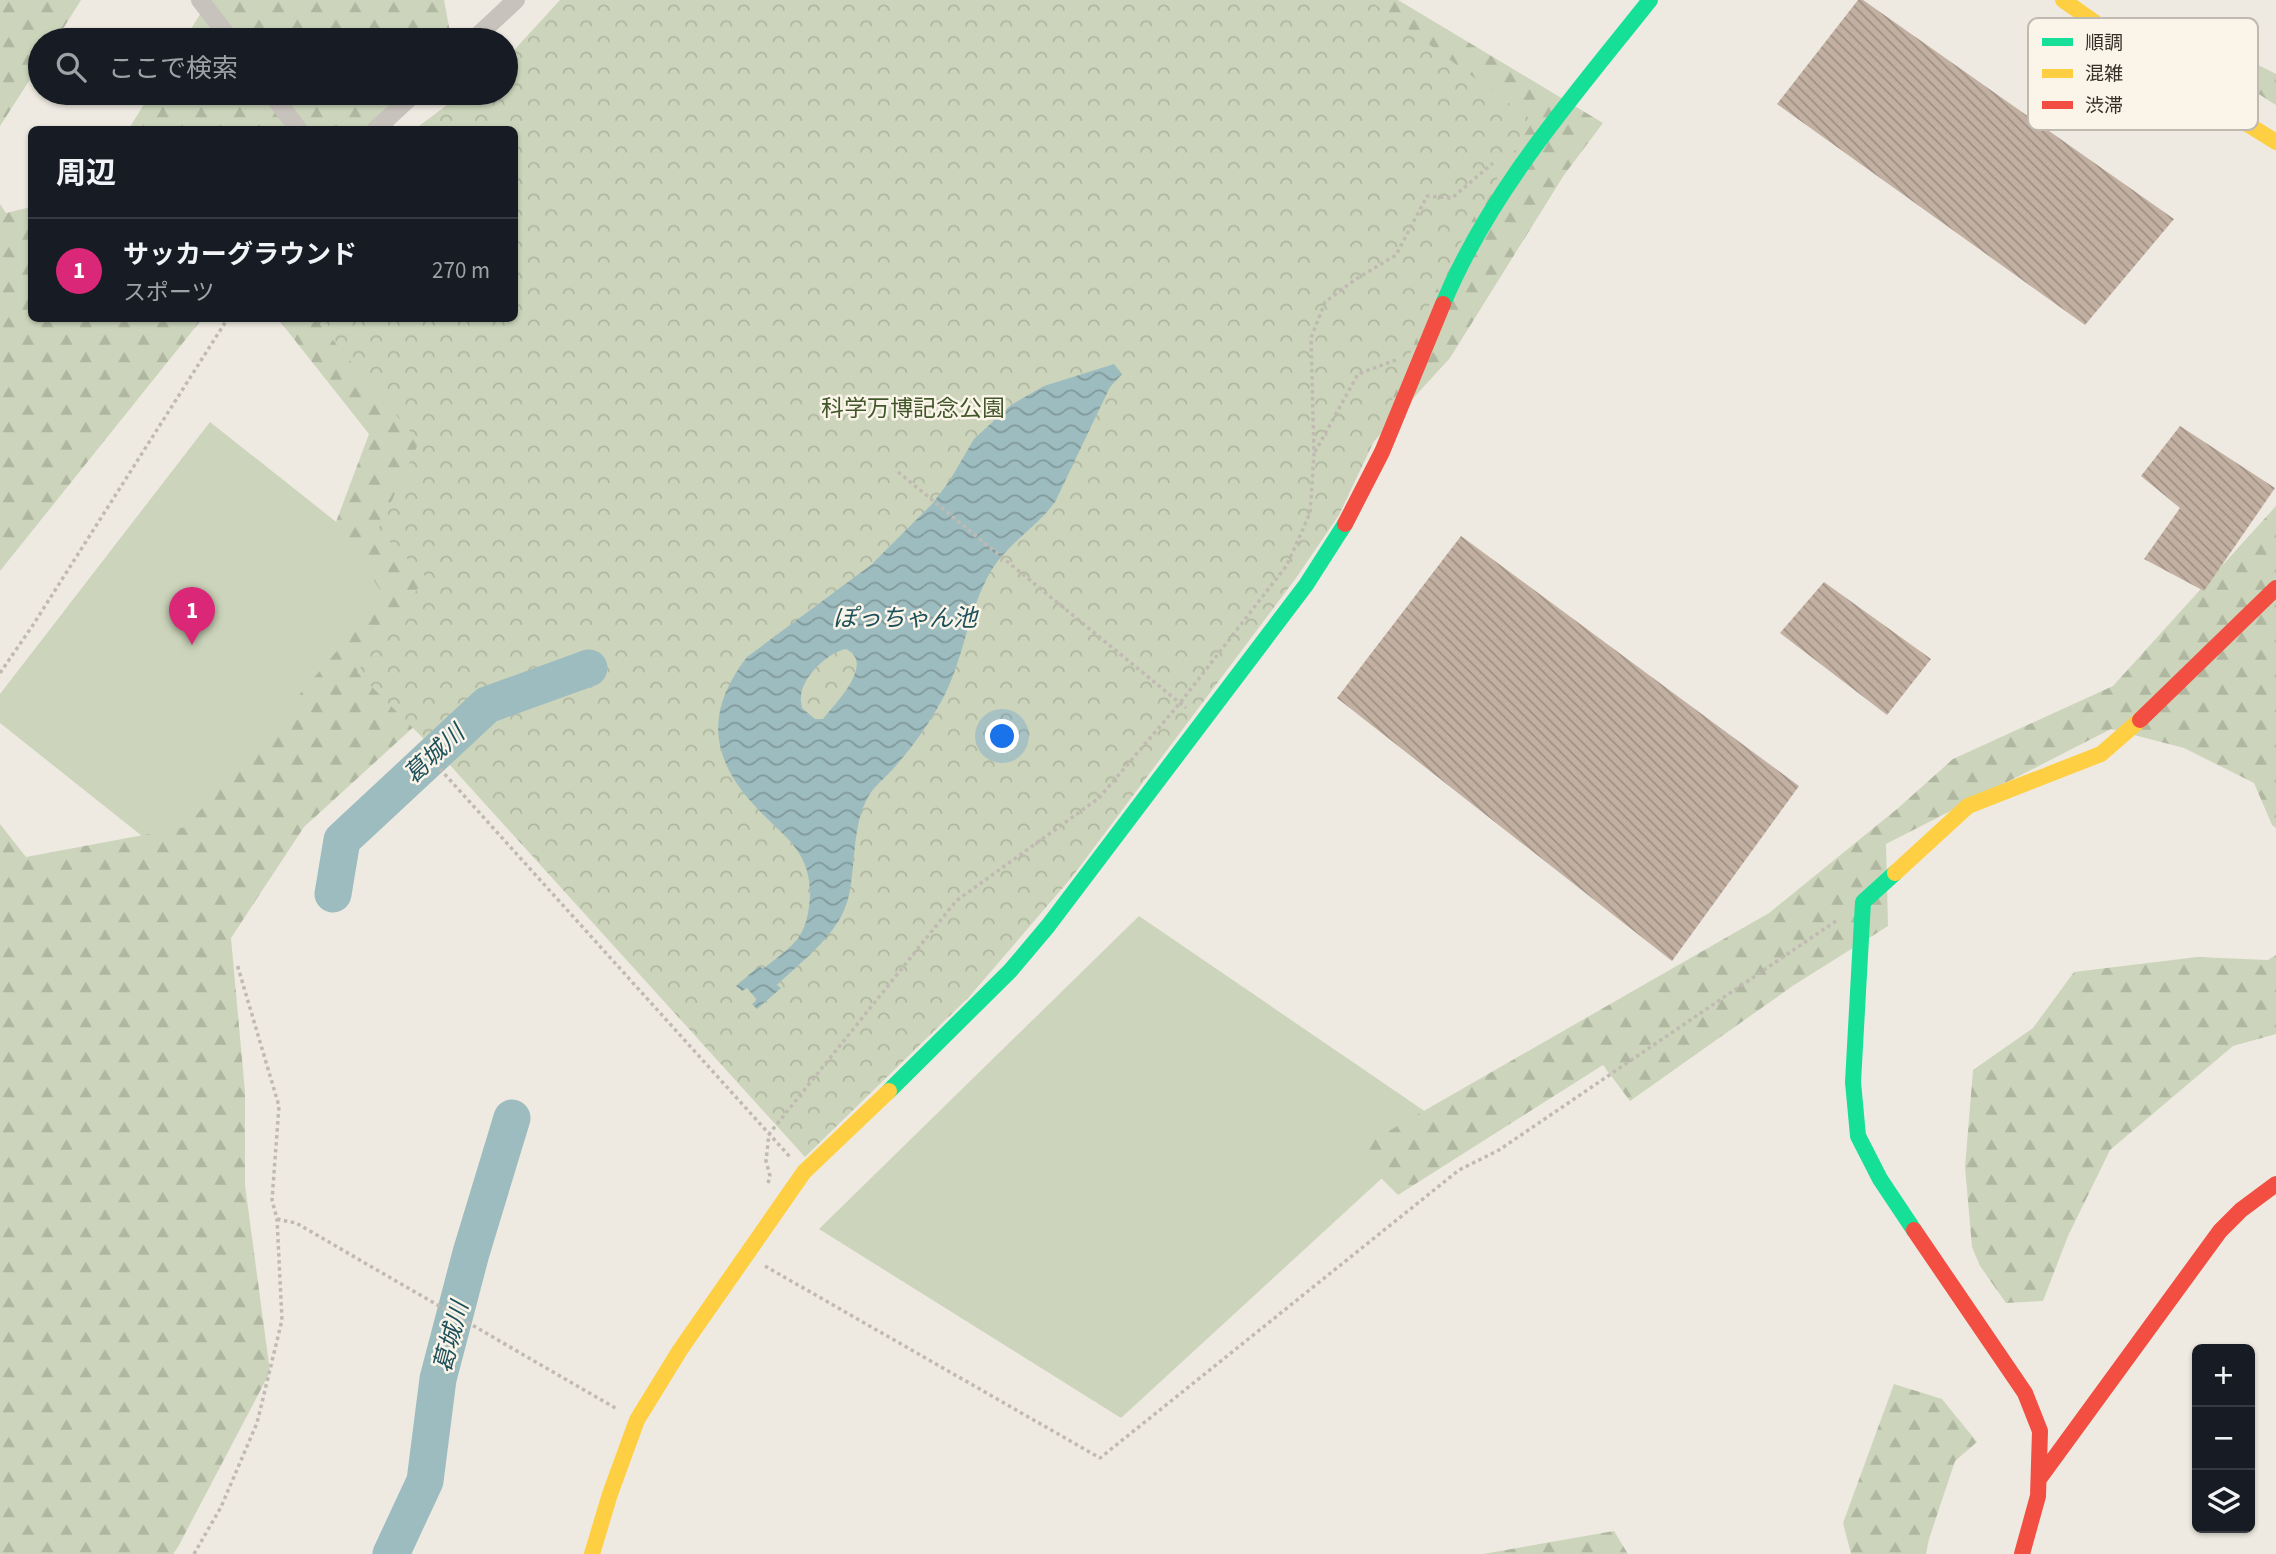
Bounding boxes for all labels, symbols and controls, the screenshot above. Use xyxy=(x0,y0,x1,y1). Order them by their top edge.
legend xyxy=(2028,18,2258,130)
search box xyxy=(28,28,518,105)
text: 順調 xyxy=(2085,30,2123,57)
icon: search xyxy=(52,48,90,86)
text: ここで検索 xyxy=(108,50,238,87)
text: 混雑 xyxy=(2085,61,2123,88)
text: 渋滞 xyxy=(2085,93,2123,120)
text: 周辺 xyxy=(56,152,116,195)
text: サッカーグラウンド xyxy=(123,236,357,273)
text: 1 xyxy=(73,254,85,287)
text: 270 m xyxy=(432,254,490,287)
text: スポーツ xyxy=(123,276,215,309)
park label: 科学万博記念公園 xyxy=(821,392,1005,425)
pin: 1 xyxy=(169,587,215,645)
water label: ぽっちゃん池 xyxy=(833,601,979,636)
water label: 葛城川 xyxy=(396,715,475,792)
your location xyxy=(985,719,1019,753)
water label: 葛城川 xyxy=(425,1295,478,1376)
map controls xyxy=(2192,1344,2255,1533)
button: + xyxy=(2192,1344,2255,1407)
button: − xyxy=(2192,1407,2255,1470)
button: layers xyxy=(2192,1470,2255,1533)

